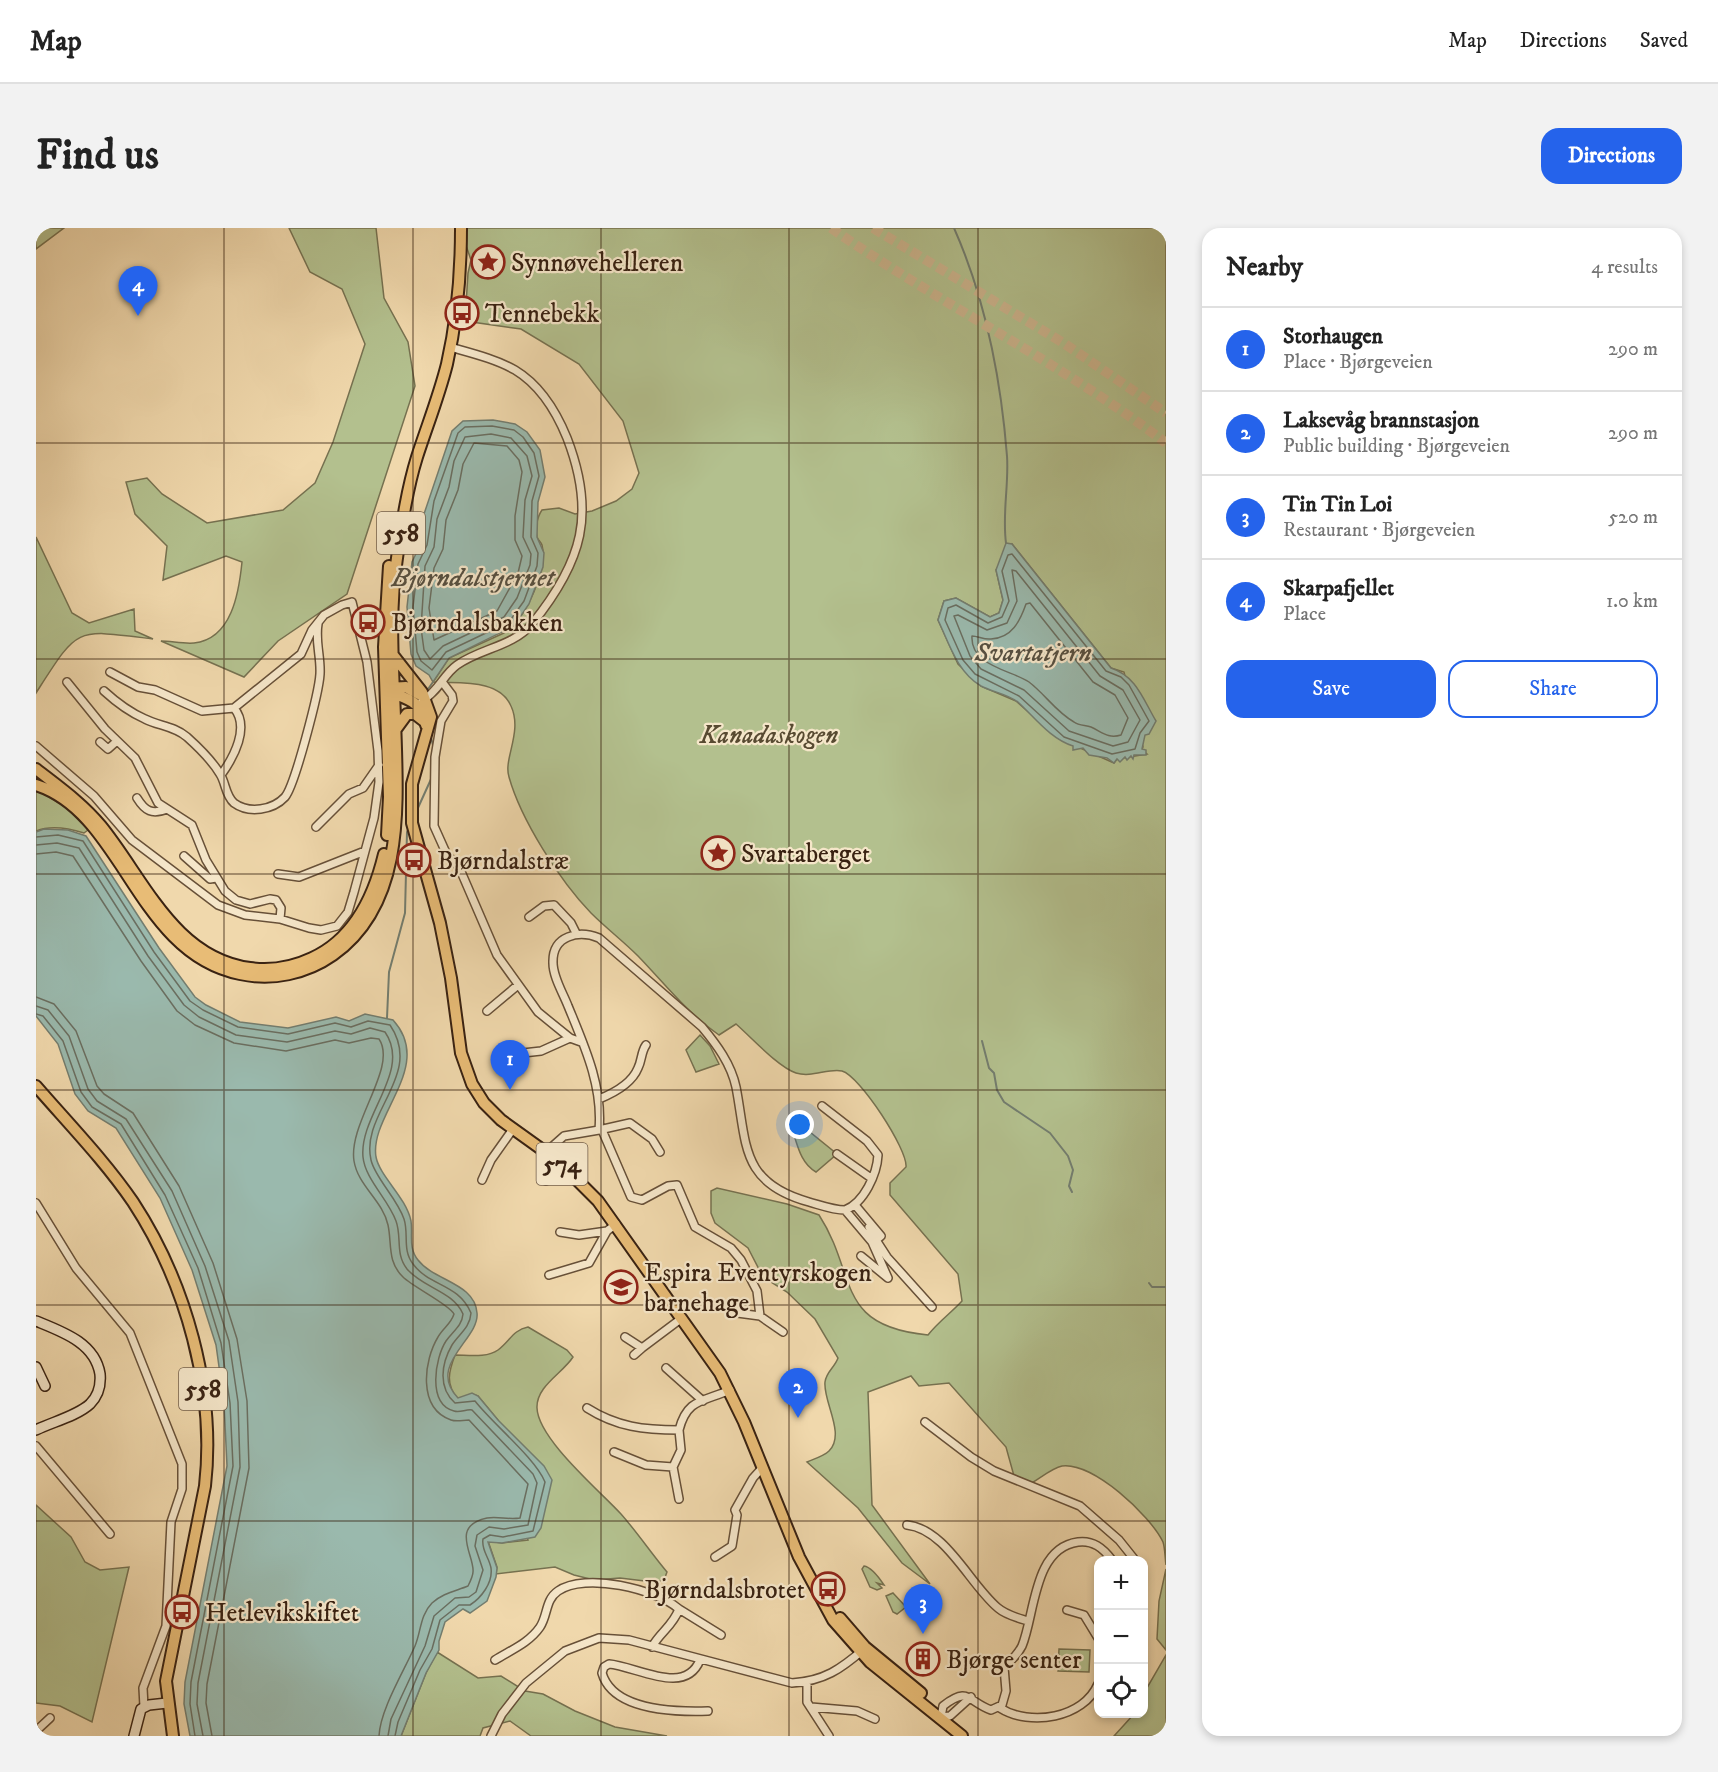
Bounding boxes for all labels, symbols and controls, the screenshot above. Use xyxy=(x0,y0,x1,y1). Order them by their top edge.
text: Map xyxy=(30,24,82,59)
text: Map xyxy=(1448,28,1487,54)
text: Directions xyxy=(1520,28,1607,54)
text: Saved xyxy=(1640,28,1688,54)
button: Directions xyxy=(1541,128,1682,184)
text: Find us xyxy=(36,130,159,182)
place icon: Synnøvehelleren xyxy=(470,244,506,280)
place label: Synnøvehelleren xyxy=(511,247,684,280)
text: Nearby xyxy=(1226,251,1303,284)
text: 4 results xyxy=(1591,255,1658,280)
pin: 4 xyxy=(118,266,158,316)
bus stop icon: Tennebekk xyxy=(444,295,480,331)
place label: Tennebekk xyxy=(485,298,599,331)
text: Storhaugen xyxy=(1283,323,1383,350)
text: 1 xyxy=(1242,337,1249,362)
text: 290 m xyxy=(1608,337,1658,362)
text: Place · Bjørgeveien xyxy=(1283,350,1433,375)
text: Laksevåg brannstasjon xyxy=(1283,407,1479,434)
text: 2 xyxy=(1241,421,1250,446)
text: 290 m xyxy=(1608,421,1658,446)
text: Public building · Bjørgeveien xyxy=(1283,434,1510,459)
text: Tin Tin Loi xyxy=(1283,491,1392,518)
text: 3 xyxy=(1242,505,1249,530)
text: 520 m xyxy=(1608,505,1658,530)
road number: 558 xyxy=(377,512,425,554)
text: Restaurant · Bjørgeveien xyxy=(1283,518,1475,543)
water label: Bjørndalstjernet xyxy=(390,561,556,595)
text: Skarpafjellet xyxy=(1283,575,1394,602)
text: 4 xyxy=(1240,589,1251,614)
text: 1.0 km xyxy=(1606,589,1658,614)
text: Place xyxy=(1283,602,1326,627)
bus stop icon: Bjørndalsbakken xyxy=(350,604,386,640)
place label: Bjørndalsbakken xyxy=(391,607,563,640)
water label: Svartatjern xyxy=(973,636,1092,670)
button: Save xyxy=(1226,660,1436,718)
button: Share xyxy=(1448,660,1658,718)
park label: Kanadaskogen xyxy=(699,719,838,752)
place icon: Svartaberget xyxy=(700,835,736,871)
place label: Svartaberget xyxy=(741,838,870,871)
bus stop icon: Bjørndalstræ xyxy=(396,842,432,878)
place label: Bjørndalstræ xyxy=(437,845,569,878)
pin: 1 xyxy=(490,1040,530,1090)
your location xyxy=(785,1110,814,1139)
road number: 574 xyxy=(536,1143,588,1185)
place label: Espira Eventyrskogen barnehage xyxy=(644,1257,872,1320)
school or university icon: Espira Eventyrskogen barnehage xyxy=(603,1269,639,1305)
road number: 558 xyxy=(179,1368,227,1410)
pin: 2 xyxy=(778,1368,818,1418)
map controls xyxy=(1094,1556,1148,1718)
button: + xyxy=(1094,1556,1148,1610)
bus stop icon: Bjørndalsbrotet xyxy=(810,1571,846,1607)
place label: Bjørndalsbrotet xyxy=(644,1574,805,1607)
pin: 3 xyxy=(904,1584,942,1634)
bus stop icon: Hetlevikskiftet xyxy=(164,1594,200,1630)
place label: Hetlevikskiftet xyxy=(205,1597,359,1630)
button: − xyxy=(1094,1610,1148,1664)
building icon: Bjørge senter xyxy=(905,1641,941,1677)
place label: Bjørge senter xyxy=(946,1644,1082,1677)
button: locate xyxy=(1094,1664,1148,1718)

